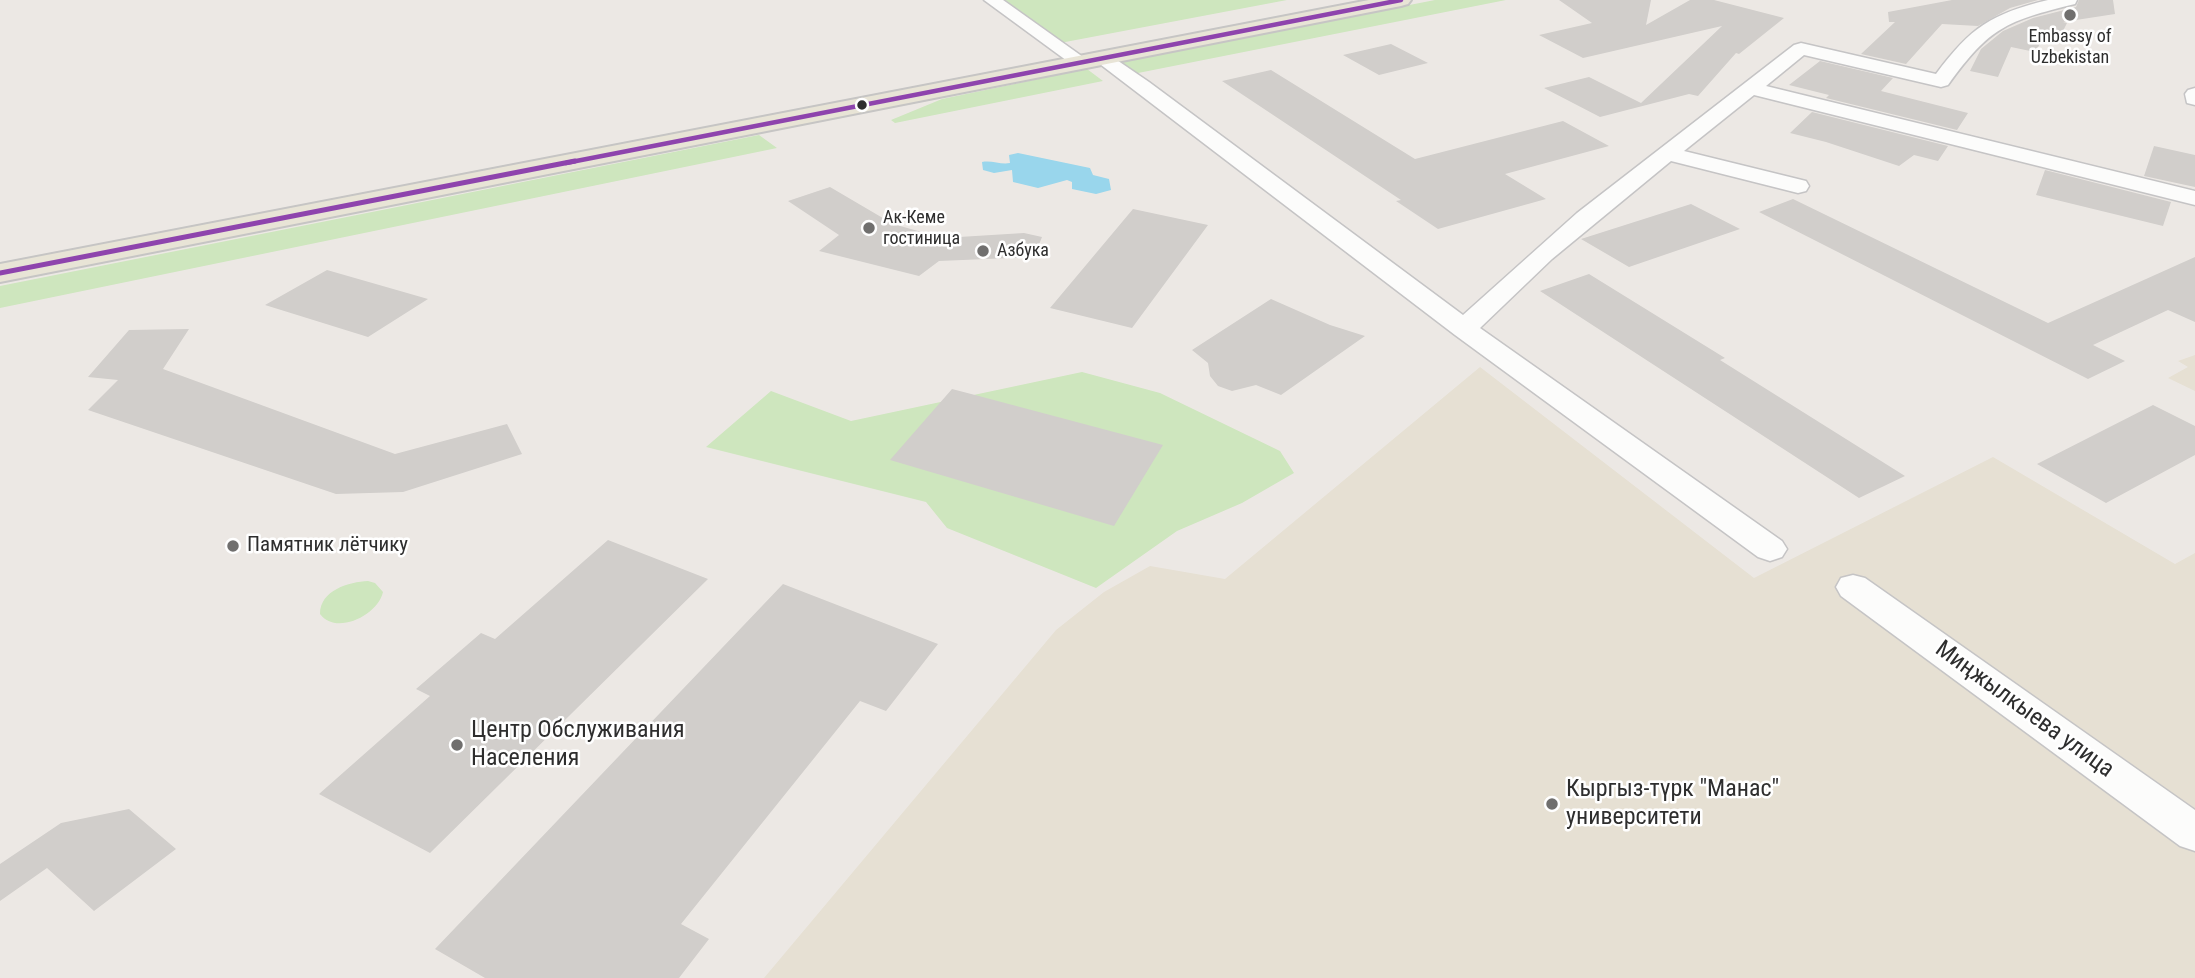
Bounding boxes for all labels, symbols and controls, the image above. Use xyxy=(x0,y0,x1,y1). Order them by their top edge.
marker: Embassy of Uzbekistan xyxy=(2062,7,2078,23)
place label: Embassy of Uzbekistan xyxy=(2029,26,2111,68)
unlabelled marker xyxy=(855,98,869,112)
place label: Ак-Кеме гостиница xyxy=(883,207,960,249)
marker: Ак-Кеме гостиница xyxy=(861,220,877,236)
place label: Азбука xyxy=(997,240,1049,262)
marker: Азбука xyxy=(975,243,991,259)
place label: Памятник лётчику xyxy=(247,533,408,559)
marker: Памятник лётчику xyxy=(225,538,241,554)
street label: Миңжылкыева улица xyxy=(1929,635,2119,785)
place label: Центр Обслуживания Населения xyxy=(471,717,684,773)
marker: Центр Обслуживания Населения xyxy=(449,737,465,753)
place label: Кыргыз-түрк "Манас" университети xyxy=(1566,776,1779,832)
marker: Кыргыз-түрк "Манас" университети xyxy=(1544,796,1560,812)

